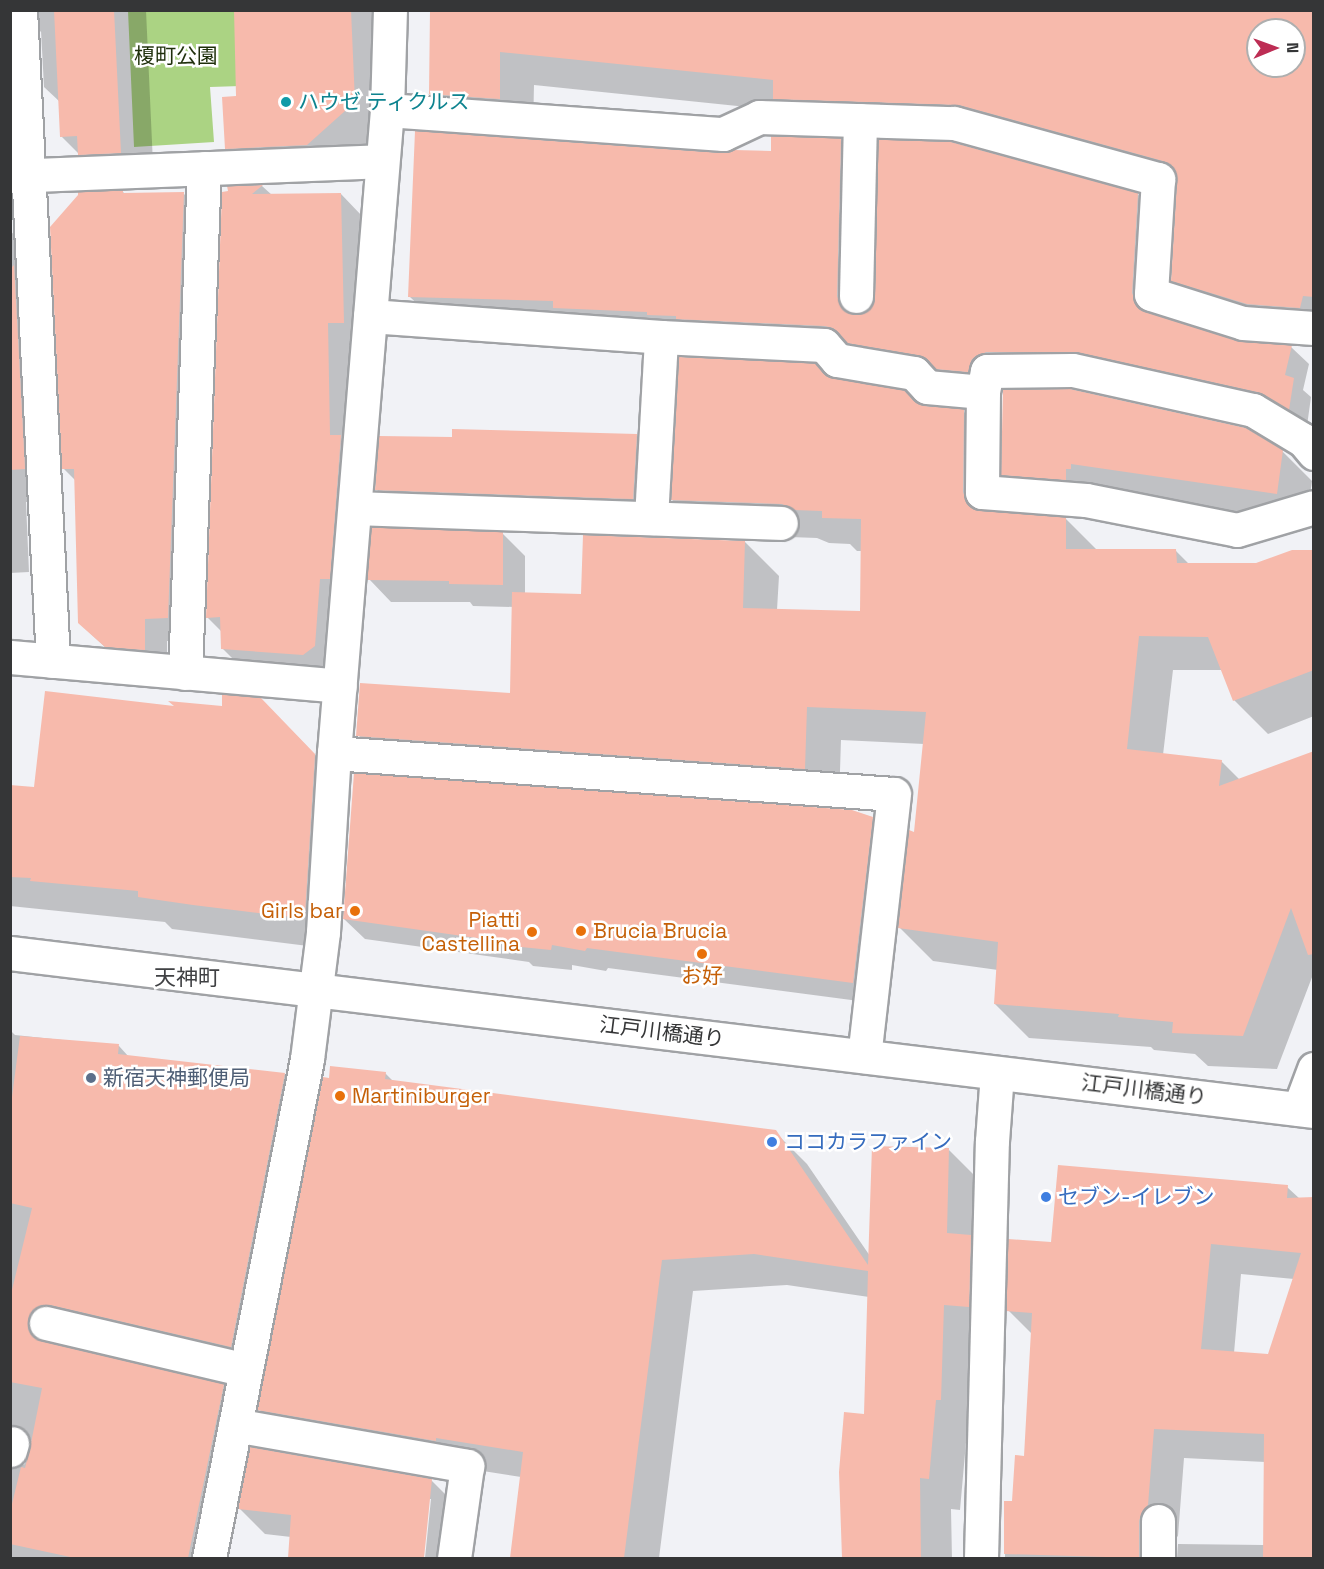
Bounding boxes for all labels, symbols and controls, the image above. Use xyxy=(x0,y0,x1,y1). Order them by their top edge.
north arrow xyxy=(1246,18,1306,78)
text: N xyxy=(1282,42,1303,53)
park label: 榎町公園 xyxy=(134,43,218,69)
place label: ハウゼ ティクルス xyxy=(298,89,471,115)
marker: ハウゼ ティクルス xyxy=(279,95,293,109)
place label: Girls bar xyxy=(261,898,343,924)
marker: Girls bar xyxy=(348,904,362,918)
place label: Piatti Castellina xyxy=(422,907,520,957)
place label: Brucia Brucia xyxy=(593,918,727,944)
marker: Brucia Brucia xyxy=(574,924,588,938)
marker: Piatti Castellina xyxy=(525,925,539,939)
marker: お好 xyxy=(695,947,709,961)
place label: お好 xyxy=(681,963,723,989)
district label: 天神町 xyxy=(154,965,220,991)
street label: 江戸川橋通り xyxy=(598,1012,726,1052)
place label: 新宿天神郵便局 xyxy=(103,1065,250,1091)
street label: 江戸川橋通り xyxy=(1080,1070,1208,1110)
marker: 新宿天神郵便局 xyxy=(84,1071,98,1085)
place label: Martiniburger xyxy=(352,1083,491,1109)
marker: Martiniburger xyxy=(333,1089,347,1103)
place label: ココカラファイン xyxy=(784,1129,952,1155)
marker: ココカラファイン xyxy=(765,1135,779,1149)
place label: セブン-イレブン xyxy=(1058,1184,1215,1210)
marker: セブン-イレブン xyxy=(1039,1190,1053,1204)

